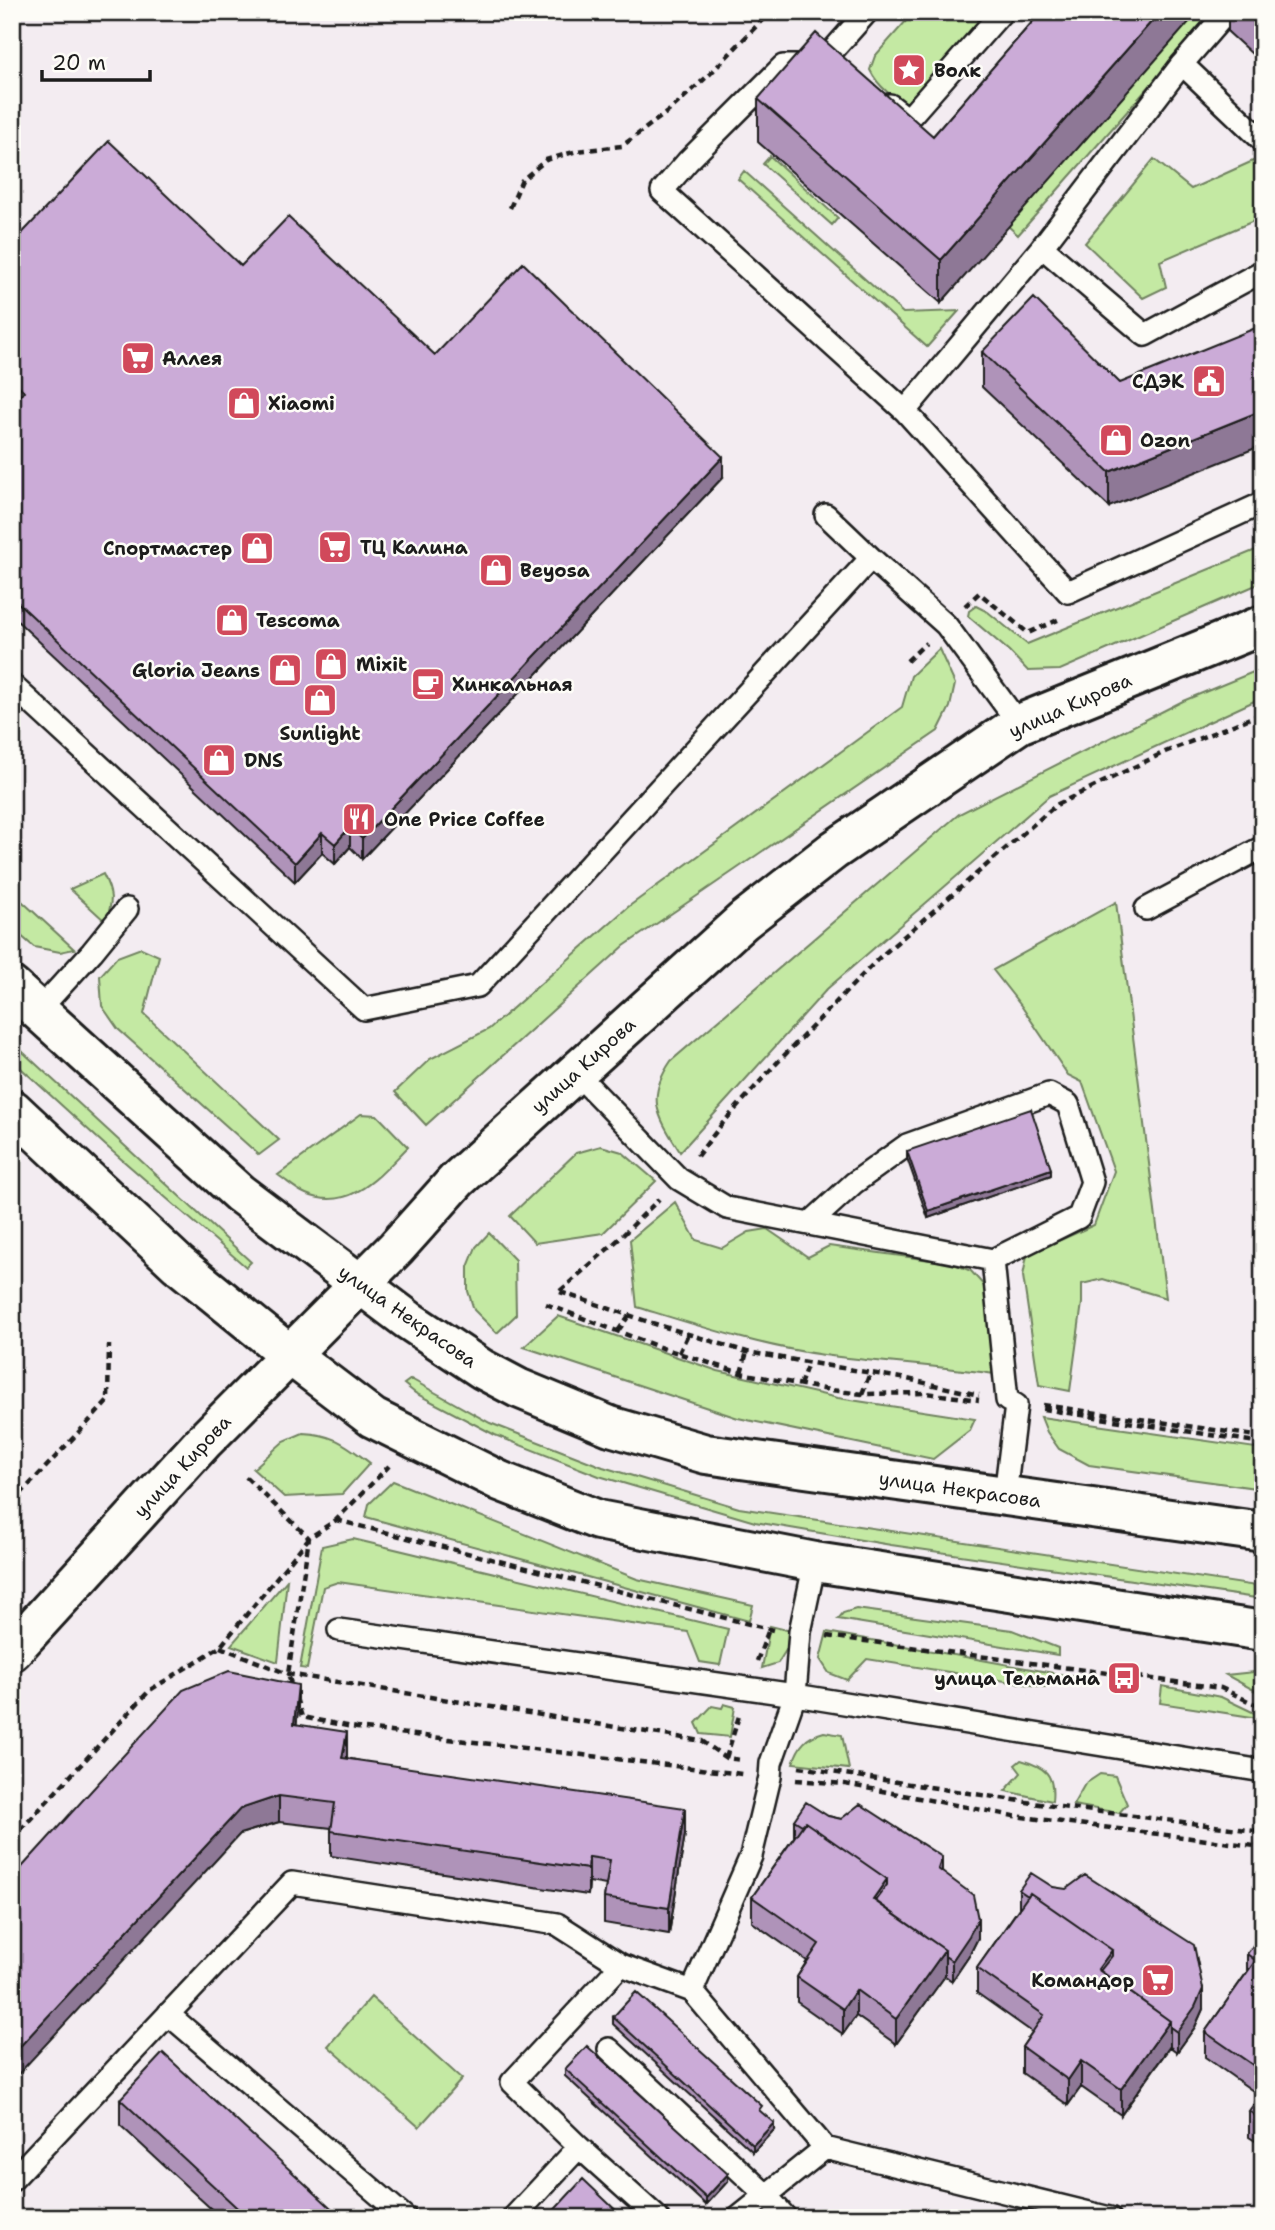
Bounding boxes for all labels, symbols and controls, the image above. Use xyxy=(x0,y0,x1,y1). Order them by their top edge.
scale bar xyxy=(42,38,150,82)
text: 20 m xyxy=(52,49,106,77)
place icon: Волк xyxy=(890,51,928,89)
place label: Волк xyxy=(934,58,981,83)
supermarket icon: Аллея xyxy=(119,339,157,377)
place label: Аллея xyxy=(162,346,222,371)
public building icon: СДЭК xyxy=(1190,362,1228,400)
place label: СДЭК xyxy=(1132,369,1184,394)
shop icon: Xiaomi xyxy=(225,384,263,422)
place label: Xiaomi xyxy=(268,391,335,416)
shop icon: Ozon xyxy=(1097,421,1135,459)
place label: Ozon xyxy=(1140,428,1190,453)
supermarket icon: ТЦ Калина xyxy=(316,528,354,566)
shop icon: Спортмастер xyxy=(238,529,276,567)
place label: ТЦ Калина xyxy=(360,535,468,560)
place label: Спортмастер xyxy=(103,536,232,561)
shop icon: Beyosa xyxy=(477,551,515,589)
place label: Beyosa xyxy=(520,558,590,583)
shop icon: Tescoma xyxy=(213,601,251,639)
place label: Tescoma xyxy=(256,608,340,633)
shop icon: Mixit xyxy=(312,645,350,683)
shop icon: Gloria Jeans xyxy=(266,651,304,689)
place label: Mixit xyxy=(356,652,407,677)
place label: Gloria Jeans xyxy=(132,658,260,683)
cafe icon: Хинкальная xyxy=(409,665,447,703)
street label: улица Кирова xyxy=(1005,667,1136,744)
place label: Хинкальная xyxy=(452,672,573,697)
shop icon: Sunlight xyxy=(301,681,339,719)
place label: Sunlight xyxy=(279,721,361,746)
shop icon: DNS xyxy=(200,741,238,779)
place label: DNS xyxy=(244,748,283,773)
restaurant icon: One Price Coffee xyxy=(340,800,378,838)
place label: One Price Coffee xyxy=(384,807,545,832)
street label: улица Кирова xyxy=(526,1012,641,1119)
street label: улица Некрасова xyxy=(334,1259,482,1374)
street label: улица Кирова xyxy=(128,1409,237,1523)
street label: улица Некрасова xyxy=(877,1466,1043,1513)
bus stop icon: улица Тельмана xyxy=(1105,1659,1143,1697)
place label: улица Тельмана xyxy=(934,1666,1100,1691)
supermarket icon: Командор xyxy=(1139,1961,1177,1999)
place label: Командор xyxy=(1031,1968,1134,1993)

